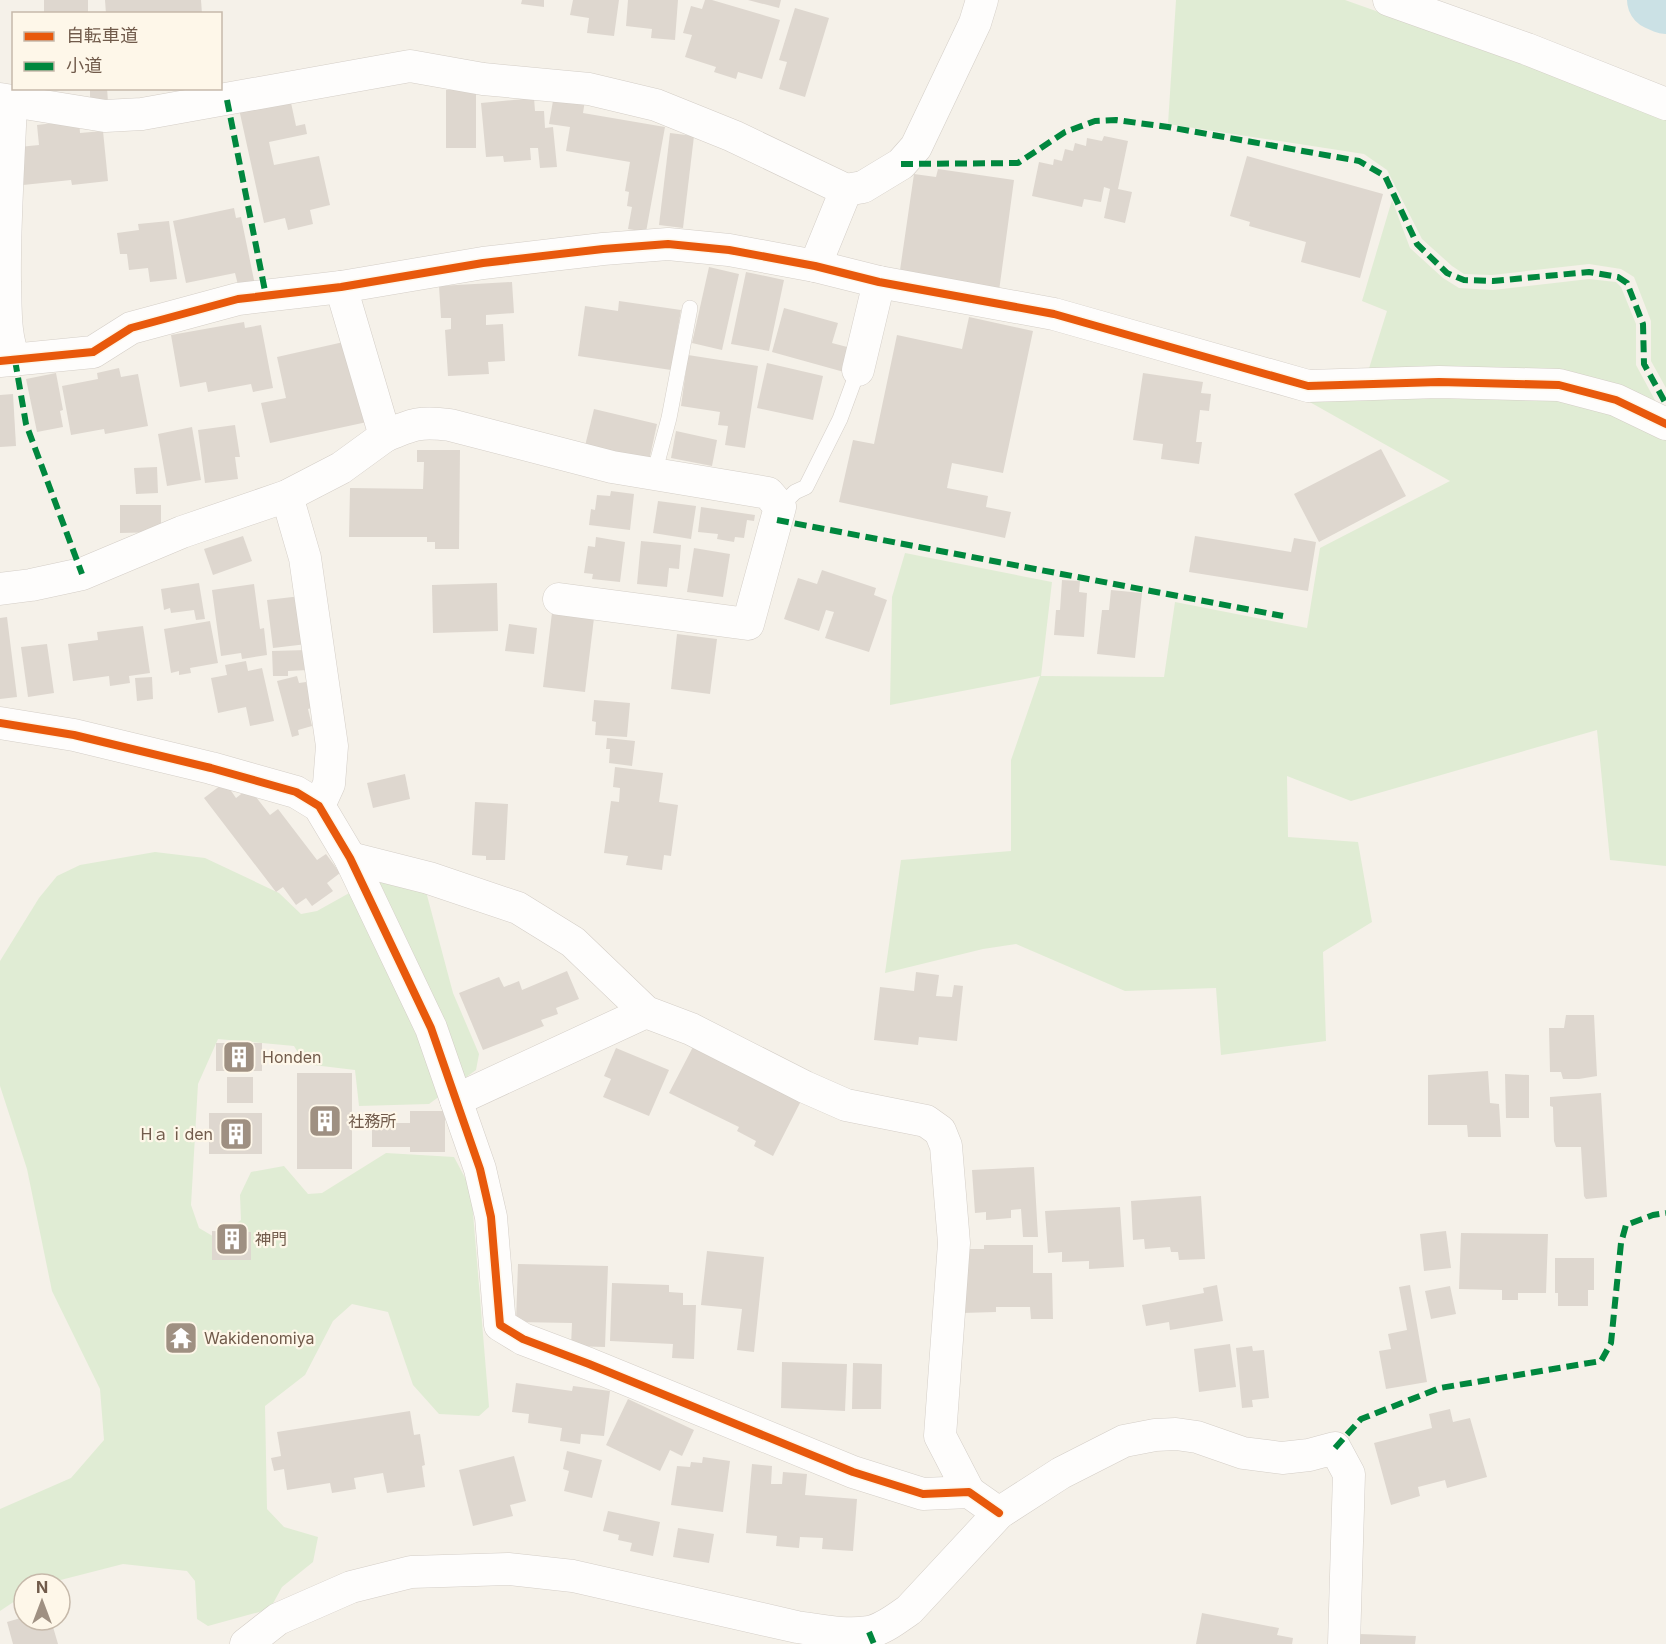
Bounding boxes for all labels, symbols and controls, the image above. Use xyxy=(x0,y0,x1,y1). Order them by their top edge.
legend xyxy=(12,12,222,90)
text: 自転車道 xyxy=(66,25,138,46)
text: 小道 xyxy=(66,55,102,76)
building icon: Honden xyxy=(221,1039,257,1075)
place label: Honden xyxy=(262,1047,322,1067)
building icon: 社務所 xyxy=(307,1103,343,1139)
place label: 社務所 xyxy=(348,1111,396,1131)
building icon: Hａｉden xyxy=(218,1116,254,1152)
place label: Hａｉden xyxy=(141,1124,213,1144)
building icon: 神門 xyxy=(214,1221,250,1257)
place label: 神門 xyxy=(255,1229,287,1249)
temple icon: Wakidenomiya xyxy=(163,1320,199,1356)
place label: Wakidenomiya xyxy=(204,1328,315,1348)
north arrow xyxy=(12,1572,72,1632)
text: N xyxy=(36,1577,48,1597)

